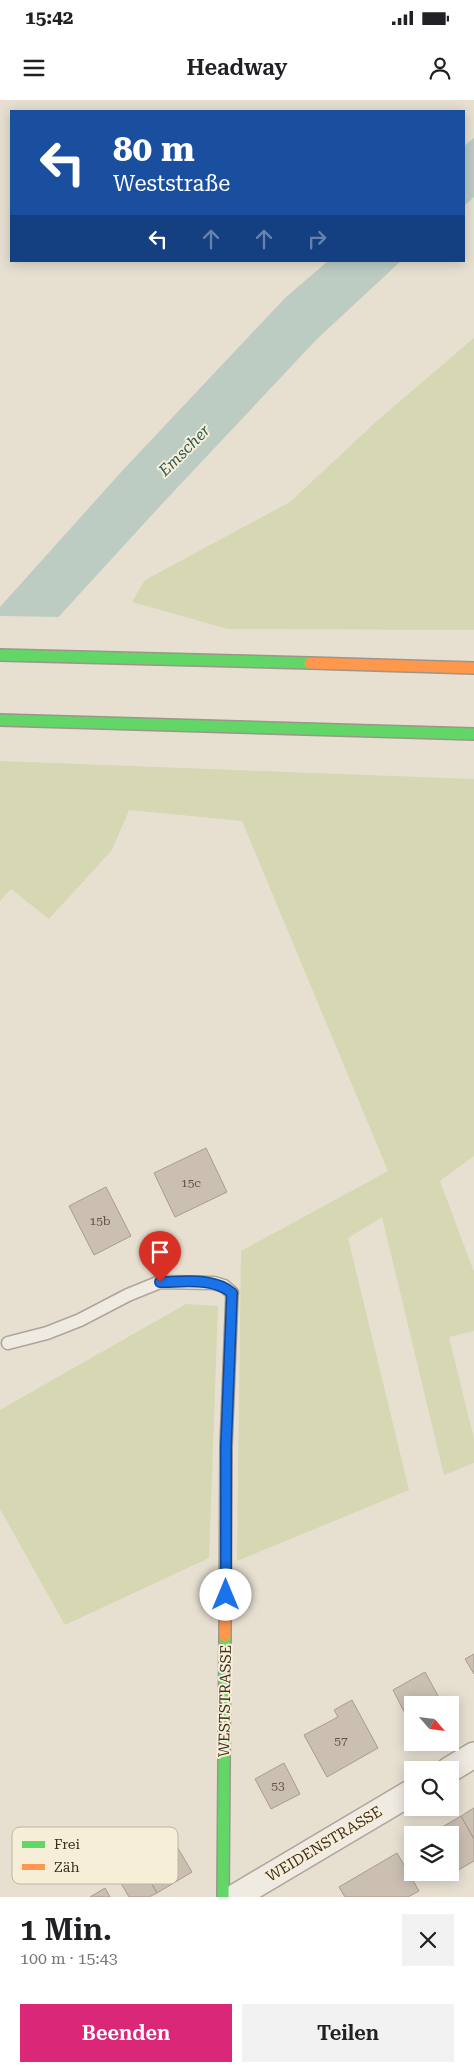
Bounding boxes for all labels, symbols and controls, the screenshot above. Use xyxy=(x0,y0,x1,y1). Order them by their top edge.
text: 15:42 xyxy=(25,6,74,29)
icon: menu xyxy=(20,54,48,82)
icon: person xyxy=(426,54,454,82)
text: Headway xyxy=(186,55,288,80)
text: 80 m xyxy=(113,129,195,170)
icon: left xyxy=(30,130,95,195)
text: Weststraße xyxy=(113,171,230,196)
icon: left xyxy=(144,225,172,253)
icon: ahead xyxy=(197,225,225,253)
icon: ahead xyxy=(250,225,278,253)
icon: right xyxy=(303,225,331,253)
water label: Emscher xyxy=(154,421,214,481)
house number: 15c xyxy=(181,1176,201,1190)
house number: 15b xyxy=(89,1214,111,1228)
pin xyxy=(139,1231,181,1282)
icon: arrive xyxy=(146,1238,174,1266)
position arrow xyxy=(199,1568,251,1620)
street label: WESTSTRASSE xyxy=(215,1645,235,1757)
north arrow xyxy=(404,1696,459,1751)
map controls xyxy=(404,1696,459,1881)
house number: 57 xyxy=(334,1734,348,1748)
button: search xyxy=(404,1761,459,1816)
house number: 53 xyxy=(271,1779,285,1793)
street label: WEIDENSTRASSE xyxy=(263,1802,385,1886)
button: layers xyxy=(404,1826,459,1881)
legend xyxy=(12,1827,178,1884)
text: Frei xyxy=(54,1836,81,1852)
text: Zäh xyxy=(54,1859,79,1875)
text: 1 Min. xyxy=(20,1912,112,1947)
button: close xyxy=(402,1914,454,1966)
text: 100 m · 15:43 xyxy=(20,1949,118,1968)
button: Beenden xyxy=(20,2004,232,2062)
button: Teilen xyxy=(242,2004,454,2062)

